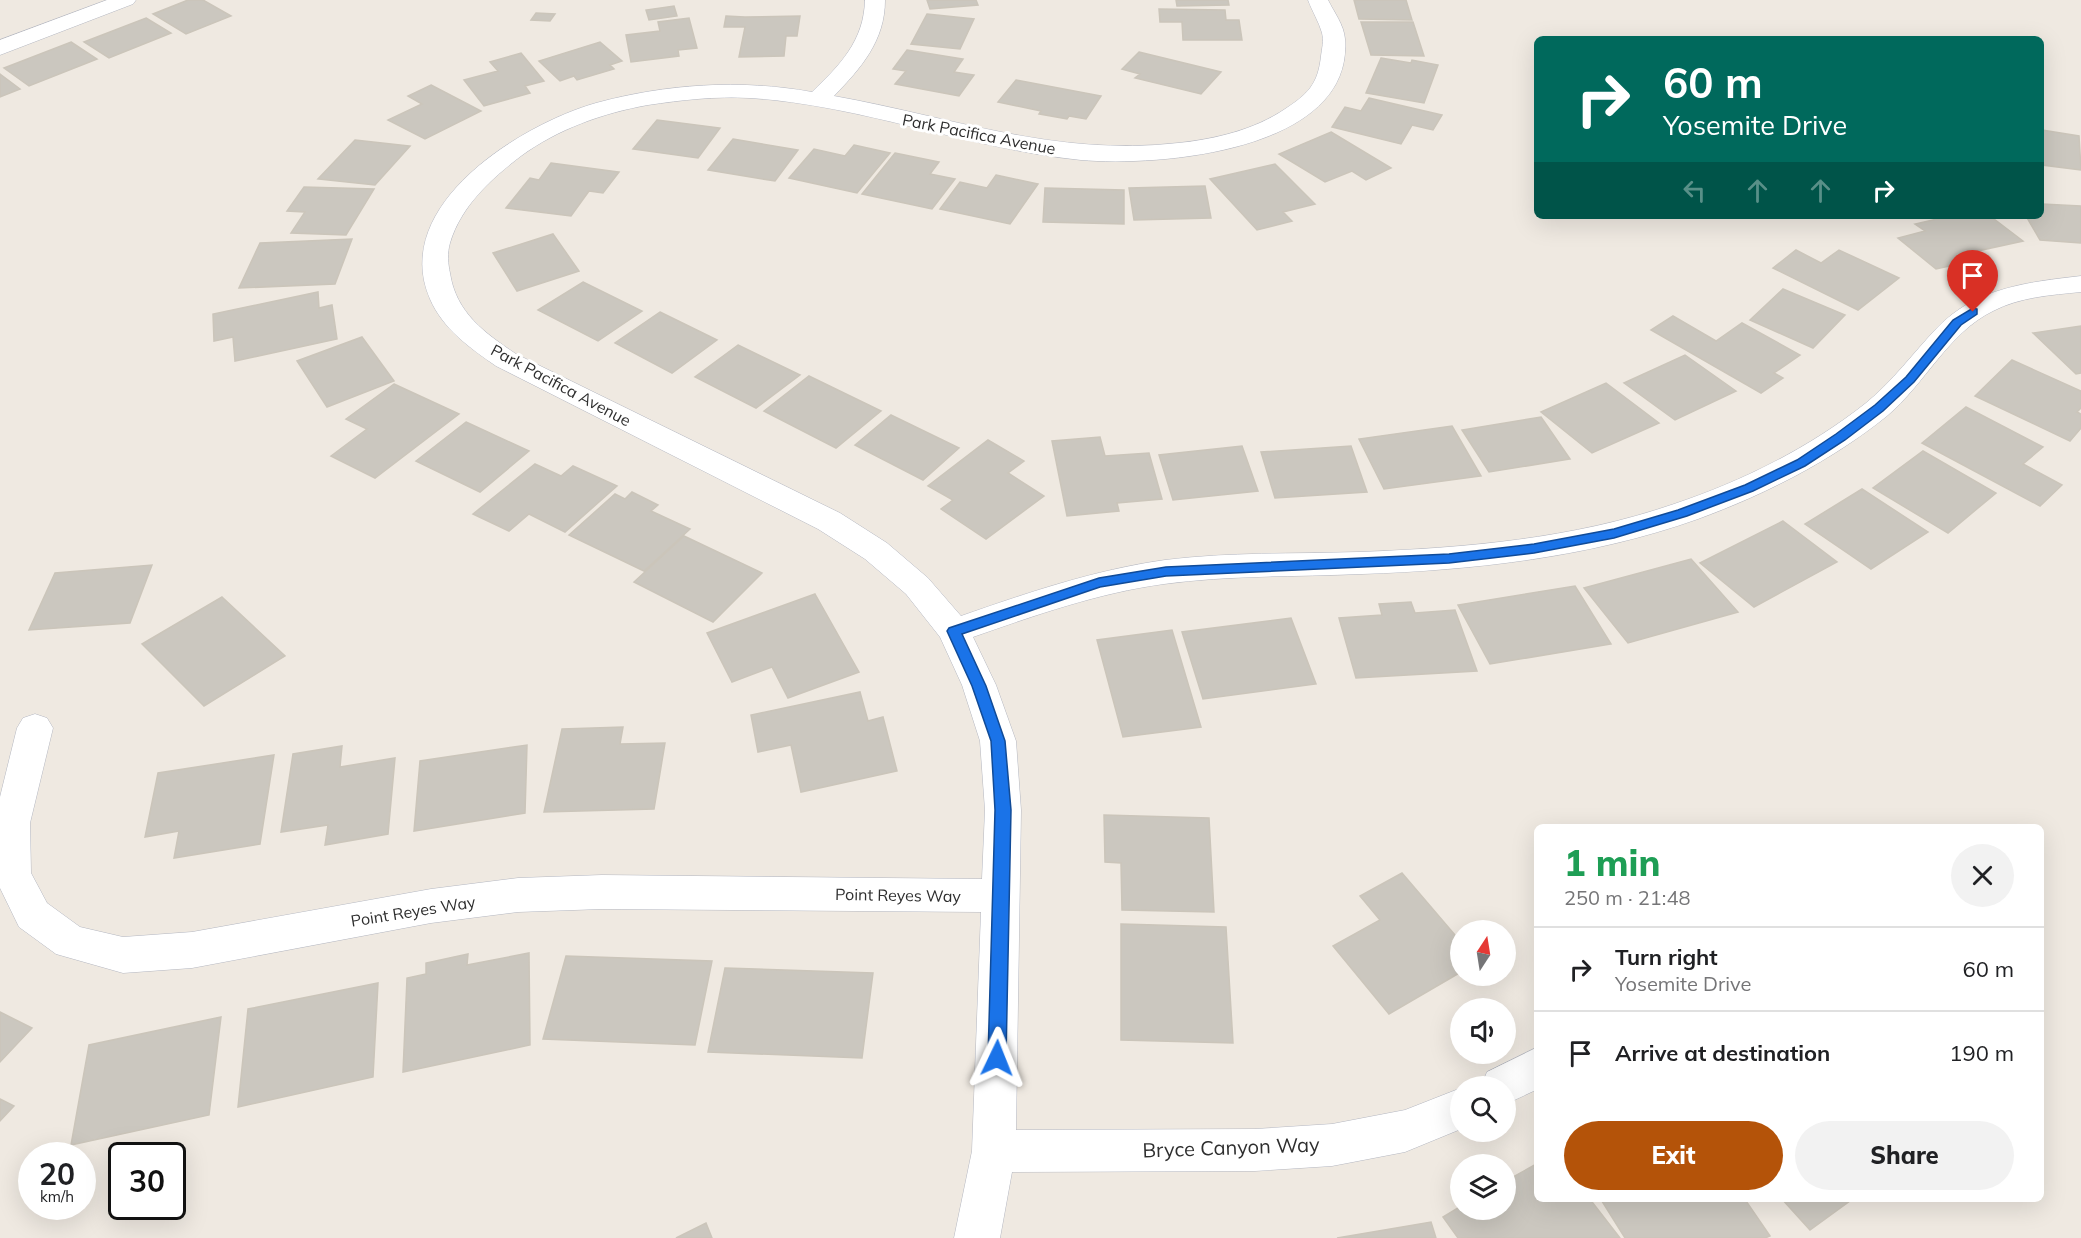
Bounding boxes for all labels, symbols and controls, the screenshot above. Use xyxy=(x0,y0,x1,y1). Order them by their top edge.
text: 60 m xyxy=(1663,56,1763,109)
icon: right xyxy=(1564,60,1642,138)
text: Yosemite Drive xyxy=(1663,108,1847,142)
street label: Park Pacifica Avenue xyxy=(901,109,1057,159)
icon: left xyxy=(1678,174,1711,207)
icon: ahead xyxy=(1741,174,1774,207)
icon: ahead xyxy=(1804,174,1837,207)
icon: right xyxy=(1867,174,1900,207)
pin xyxy=(1947,250,1998,312)
icon: arrive xyxy=(1956,259,1989,292)
street label: Park Pacifica Avenue xyxy=(488,340,634,430)
text: 1 min xyxy=(1564,840,1660,885)
button: close xyxy=(1951,844,2014,907)
street label: Point Reyes Way xyxy=(835,884,962,906)
text: 250 m · 21:48 xyxy=(1564,885,1690,910)
street label: Point Reyes Way xyxy=(349,891,477,931)
north arrow xyxy=(1450,920,1516,986)
map controls xyxy=(1450,920,1516,1220)
text: Turn right xyxy=(1615,943,1718,971)
icon: right xyxy=(1564,953,1597,986)
text: 60 m xyxy=(1963,955,2014,983)
text: Yosemite Drive xyxy=(1615,971,1751,996)
button: sound xyxy=(1450,998,1516,1064)
position arrow xyxy=(965,1026,1029,1090)
icon: arrive xyxy=(1564,1037,1597,1070)
text: Arrive at destination xyxy=(1615,1039,1830,1067)
text: 190 m xyxy=(1949,1039,2014,1067)
button: search xyxy=(1450,1076,1516,1142)
button: Exit xyxy=(1564,1121,1783,1190)
button: Share xyxy=(1795,1121,2014,1190)
street label: Bryce Canyon Way xyxy=(1142,1131,1320,1163)
speed limit sign: 30 xyxy=(108,1142,186,1220)
button: layers xyxy=(1450,1154,1516,1220)
text: 20 xyxy=(39,1155,75,1193)
text: km/h xyxy=(40,1187,74,1206)

